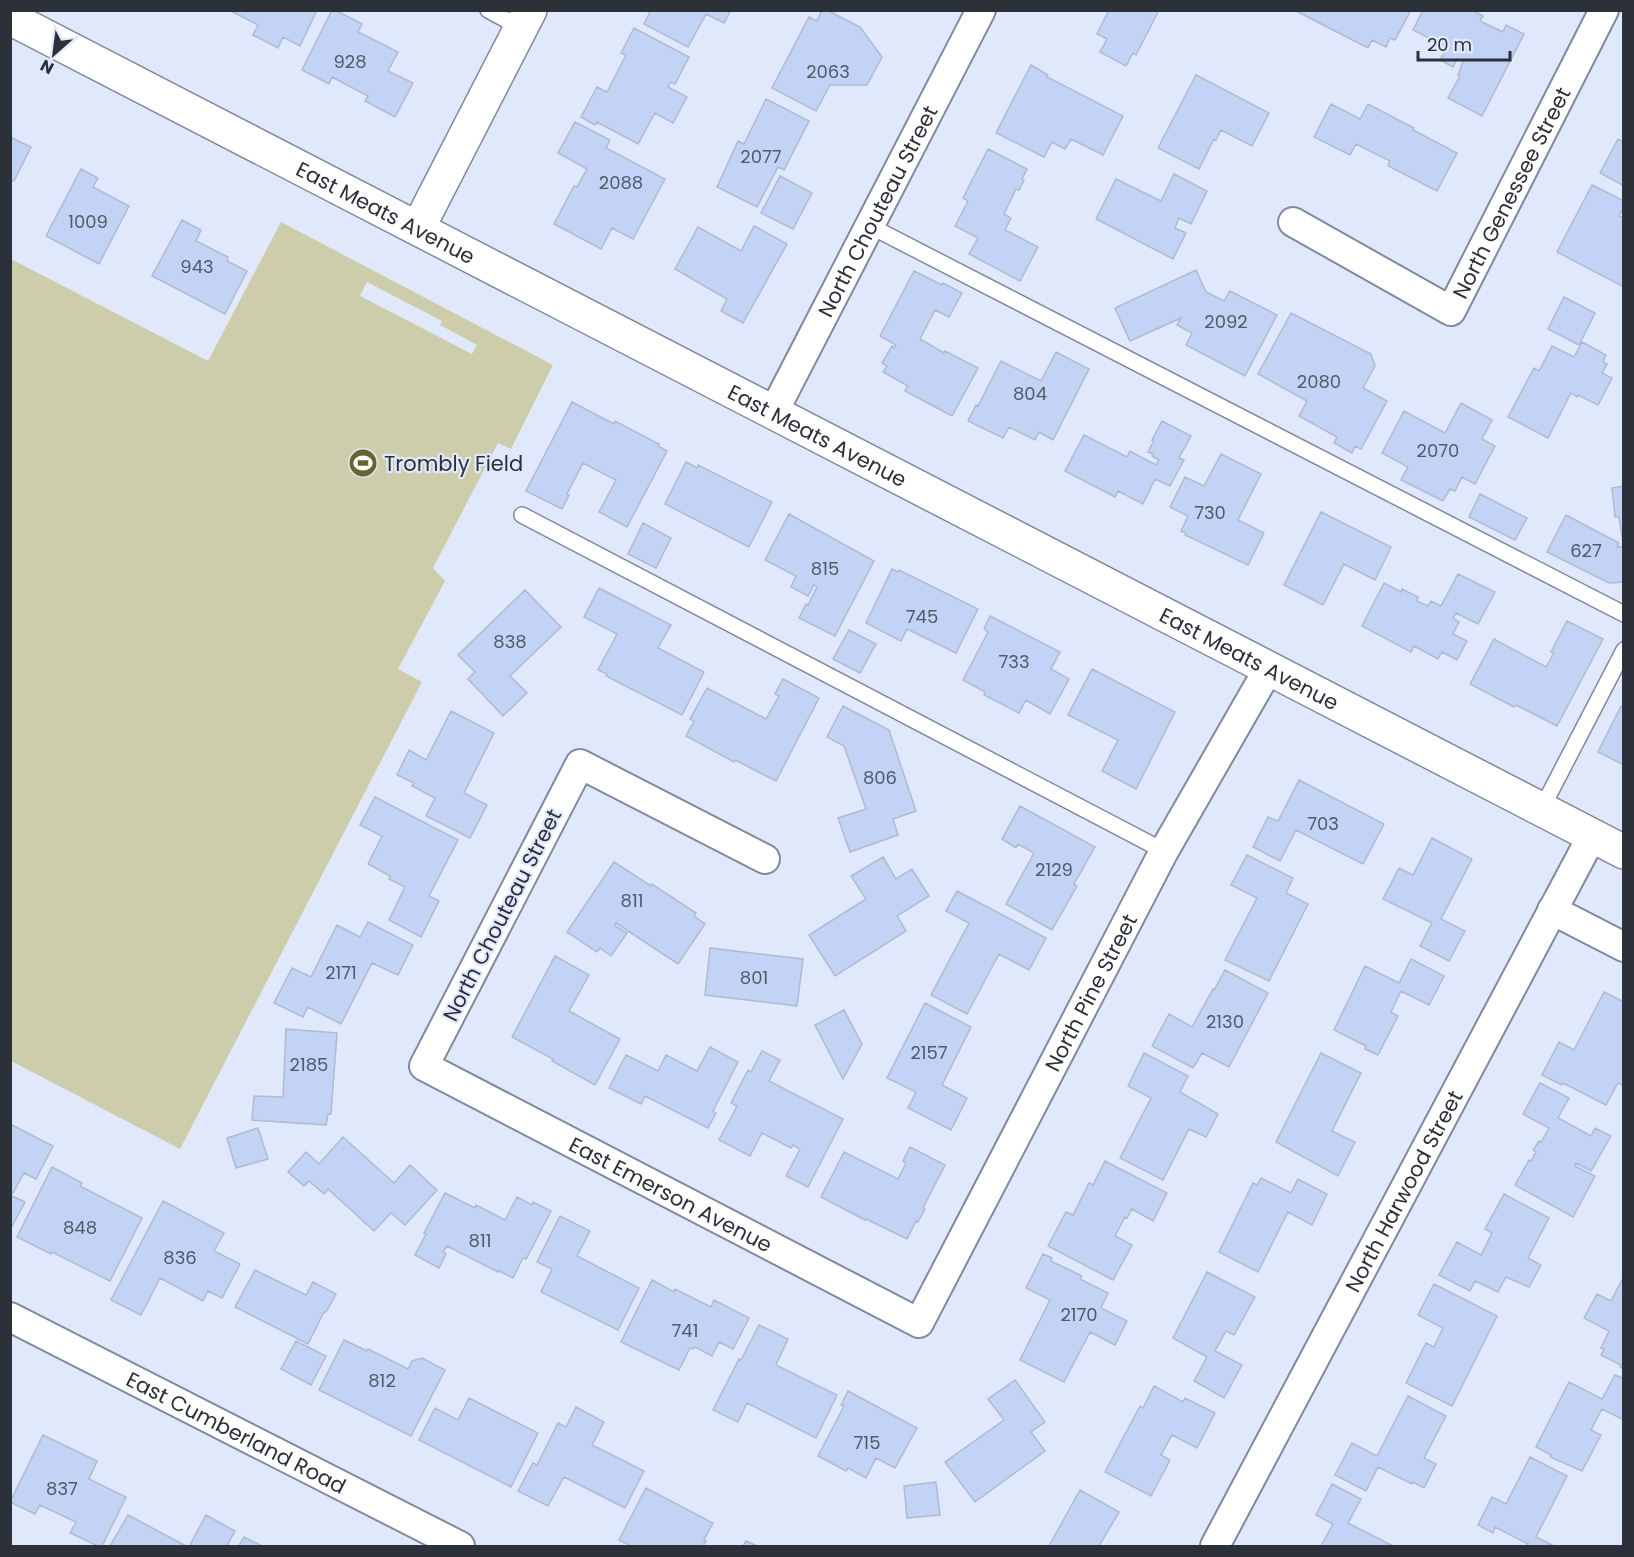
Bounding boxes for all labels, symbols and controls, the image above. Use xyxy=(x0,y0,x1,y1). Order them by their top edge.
north arrow xyxy=(24,24,84,84)
scale bar xyxy=(1418,24,1510,62)
text: 20 m xyxy=(1427,32,1472,57)
house number: 928 xyxy=(333,49,367,74)
text: N xyxy=(36,54,58,80)
house number: 2063 xyxy=(806,59,850,84)
street label: North Genessee Street xyxy=(1445,82,1577,304)
street label: North Chouteau Street xyxy=(810,100,944,322)
house number: 2077 xyxy=(740,144,782,169)
street label: East Meats Avenue xyxy=(291,154,480,270)
house number: 2088 xyxy=(599,170,643,195)
house number: 1009 xyxy=(68,209,108,234)
house number: 943 xyxy=(180,254,214,279)
house number: 2092 xyxy=(1204,309,1248,334)
house number: 2080 xyxy=(1297,369,1341,394)
street label: East Meats Avenue xyxy=(723,377,912,494)
house number: 804 xyxy=(1013,381,1047,406)
house number: 2070 xyxy=(1417,438,1459,463)
sports icon: Trombly Field xyxy=(347,447,379,479)
place label: Trombly Field xyxy=(384,449,523,478)
house number: 730 xyxy=(1194,500,1226,525)
house number: 627 xyxy=(1570,538,1602,563)
house number: 815 xyxy=(811,556,839,581)
street label: East Meats Avenue xyxy=(1155,600,1344,717)
house number: 745 xyxy=(906,604,938,629)
house number: 838 xyxy=(493,629,527,654)
house number: 733 xyxy=(998,649,1030,674)
house number: 806 xyxy=(863,765,897,790)
street label: North Chouteau Street xyxy=(436,804,568,1026)
house number: 703 xyxy=(1307,811,1339,836)
house number: 2129 xyxy=(1035,857,1073,882)
house number: 811 xyxy=(621,888,643,913)
street label: North Pine Street xyxy=(1038,909,1143,1076)
house number: 2171 xyxy=(325,960,357,985)
house number: 801 xyxy=(740,965,768,990)
house number: 2130 xyxy=(1206,1009,1244,1034)
house number: 2157 xyxy=(910,1040,948,1065)
house number: 2185 xyxy=(290,1052,328,1077)
street label: North Harwood Street xyxy=(1338,1085,1469,1297)
street label: East Emerson Avenue xyxy=(564,1129,777,1259)
house number: 848 xyxy=(63,1215,97,1240)
house number: 811 xyxy=(469,1228,491,1253)
house number: 836 xyxy=(163,1245,197,1270)
house number: 2170 xyxy=(1060,1302,1098,1327)
house number: 741 xyxy=(672,1318,698,1343)
street label: East Cumberland Road xyxy=(122,1364,351,1500)
house number: 812 xyxy=(368,1368,396,1393)
house number: 715 xyxy=(854,1430,880,1455)
house number: 837 xyxy=(46,1476,78,1501)

